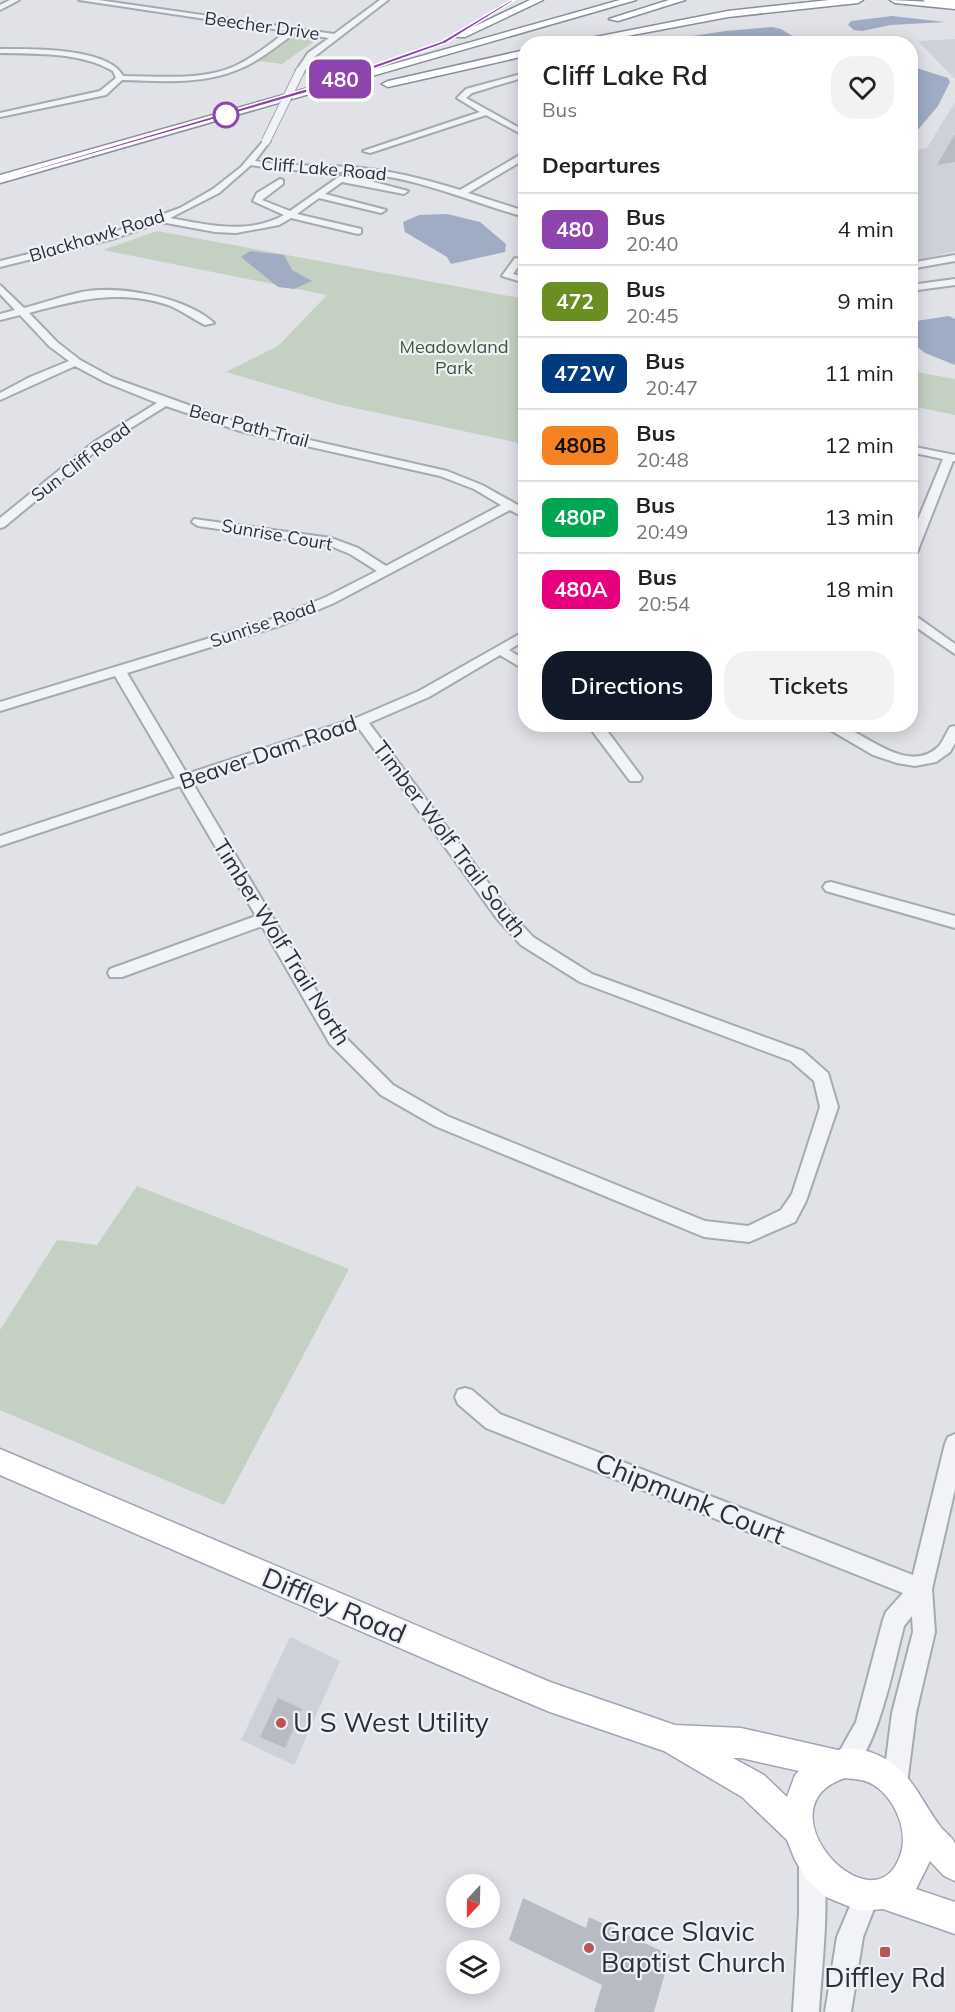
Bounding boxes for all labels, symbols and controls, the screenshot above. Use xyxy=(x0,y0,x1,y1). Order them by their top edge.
street label: Beecher Drive xyxy=(203,6,321,45)
button: heart xyxy=(831,56,894,119)
text: Cliff Lake Rd xyxy=(542,57,708,92)
line badge: 480 xyxy=(306,60,374,98)
text: 480 xyxy=(321,66,359,92)
text: Bus xyxy=(542,97,577,122)
unlabelled marker xyxy=(213,102,239,128)
text: Departures xyxy=(542,151,660,179)
street label: Cliff Lake Road xyxy=(260,152,388,185)
text: Bus xyxy=(626,203,665,231)
street label: Blackhawk Road xyxy=(26,204,167,267)
text: 4 min xyxy=(838,215,894,243)
text: 480 xyxy=(556,216,594,242)
text: 20:40 xyxy=(626,231,679,256)
text: Bus xyxy=(626,275,665,303)
text: 9 min xyxy=(838,287,894,315)
text: 472 xyxy=(556,288,594,314)
text: 20:45 xyxy=(626,303,679,328)
park label: Meadowland Park xyxy=(399,335,509,379)
text: Bus xyxy=(645,347,685,375)
text: 11 min xyxy=(824,359,894,387)
text: 472W xyxy=(554,360,615,386)
text: 20:47 xyxy=(645,375,698,400)
street label: Bear Path Trail xyxy=(187,398,312,453)
street label: Sun Cliff Road xyxy=(26,417,135,506)
text: Bus xyxy=(636,419,676,447)
text: 12 min xyxy=(824,431,894,459)
text: 480B xyxy=(554,432,606,458)
text: 20:48 xyxy=(636,447,689,472)
text: Bus xyxy=(636,491,675,519)
text: 13 min xyxy=(824,503,894,531)
text: 480P xyxy=(554,504,606,530)
street label: Sunrise Court xyxy=(220,513,334,556)
text: 20:49 xyxy=(636,519,688,544)
text: Bus xyxy=(638,563,677,591)
text: 18 min xyxy=(824,575,894,603)
text: 480A xyxy=(554,576,608,602)
text: 20:54 xyxy=(638,591,690,616)
street label: Sunrise Road xyxy=(207,595,319,652)
button: Directions xyxy=(542,651,712,720)
button: Tickets xyxy=(724,651,894,720)
street label: Beaver Dam Road xyxy=(176,709,360,795)
street label: Timber Wolf Trail South xyxy=(367,735,533,943)
street label: Timber Wolf Trail North xyxy=(207,834,357,1050)
street label: Chipmunk Court xyxy=(591,1445,790,1552)
street label: Diffley Road xyxy=(257,1560,411,1651)
place label: U S West Utility xyxy=(293,1705,490,1739)
marker: U S West Utility xyxy=(274,1716,288,1730)
north arrow xyxy=(446,1874,500,1928)
map controls xyxy=(446,1874,500,1994)
place label: Grace Slavic Baptist Church xyxy=(601,1914,786,1979)
button: layers xyxy=(446,1940,500,1994)
marker: Grace Slavic Baptist Church xyxy=(582,1941,596,1955)
marker: Diffley Rd xyxy=(878,1945,892,1959)
place label: Diffley Rd xyxy=(824,1960,946,1994)

